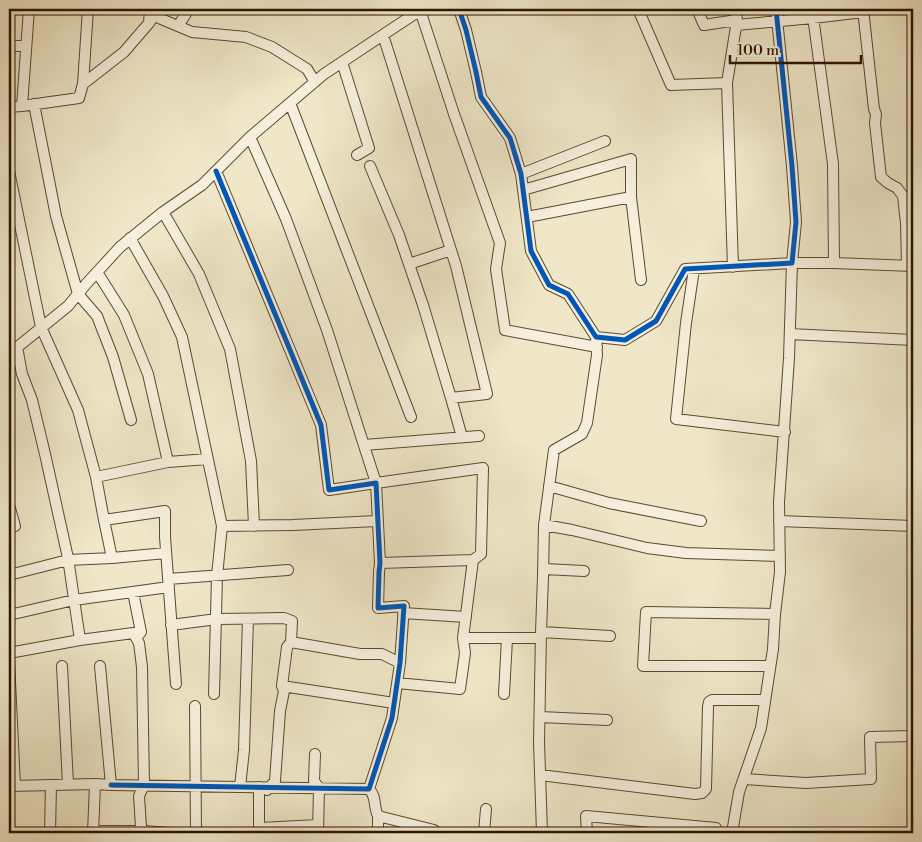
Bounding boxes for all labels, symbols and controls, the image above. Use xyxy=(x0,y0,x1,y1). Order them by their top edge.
scale bar xyxy=(730,32,861,64)
text: 100 m xyxy=(737,41,779,60)

